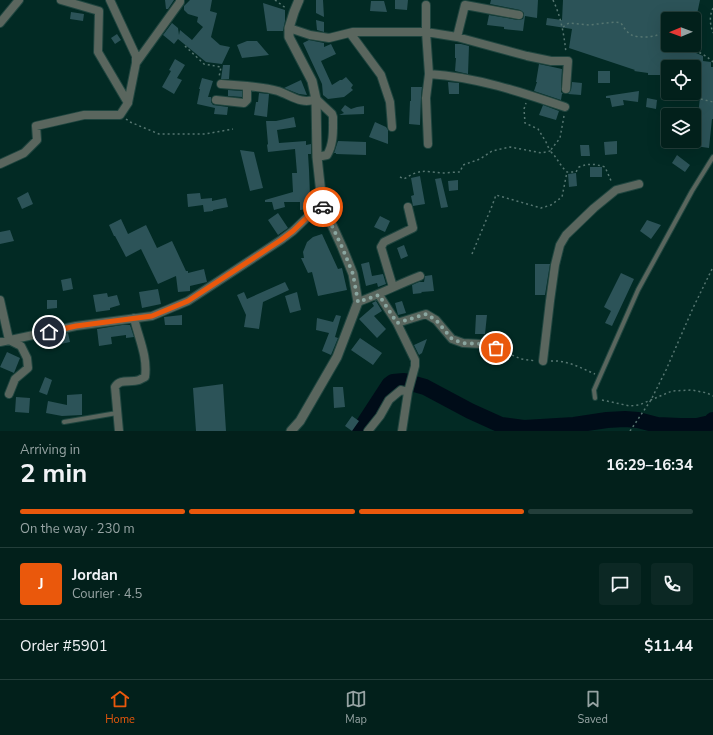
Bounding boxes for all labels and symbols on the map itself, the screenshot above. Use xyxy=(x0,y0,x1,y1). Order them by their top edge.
north arrow xyxy=(661,12,701,52)
courier xyxy=(303,187,343,227)
pin xyxy=(32,315,66,349)
pin xyxy=(479,331,513,365)

